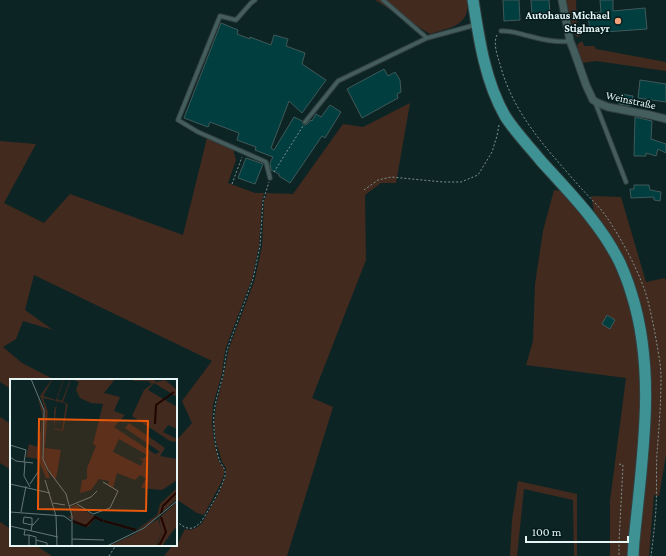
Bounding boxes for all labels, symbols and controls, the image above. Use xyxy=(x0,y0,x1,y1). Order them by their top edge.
place label: Autohaus Michael Stiglmayr xyxy=(525,9,611,34)
marker: Autohaus Michael Stiglmayr xyxy=(613,16,623,26)
street label: Weinstraße xyxy=(605,89,657,111)
inset map xyxy=(10,379,177,546)
scale bar xyxy=(526,518,628,544)
text: 100 m xyxy=(532,525,562,539)

